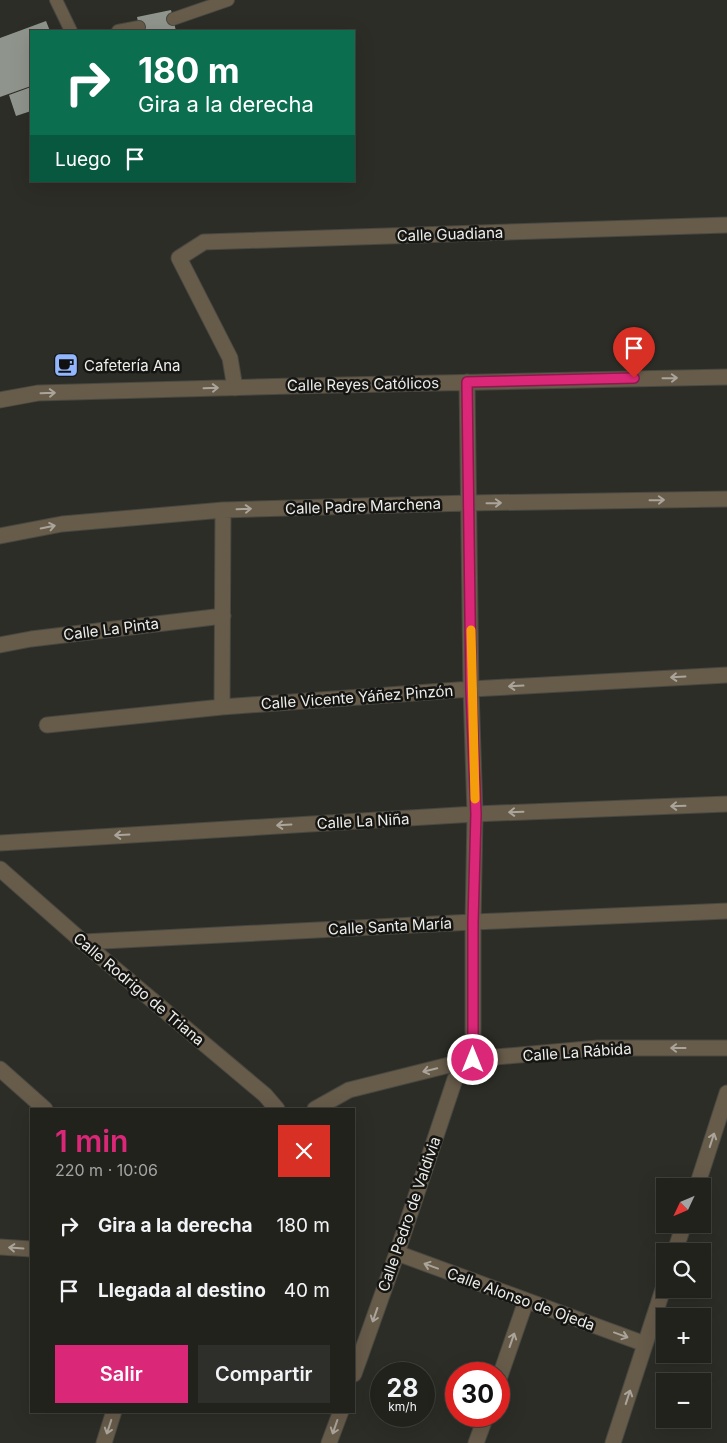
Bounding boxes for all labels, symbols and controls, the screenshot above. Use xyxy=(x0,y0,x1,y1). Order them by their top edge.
text: 180 m xyxy=(138,49,240,91)
icon: right xyxy=(55,50,120,115)
text: Gira a la derecha xyxy=(138,91,314,117)
icon: arrive xyxy=(121,145,149,173)
text: Luego xyxy=(55,148,111,171)
street label: Calle Guadiana xyxy=(396,223,504,245)
pin xyxy=(613,327,655,378)
icon: arrive xyxy=(620,334,648,362)
cafe icon: Cafetería Ana xyxy=(53,352,79,378)
place label: Cafetería Ana xyxy=(84,356,181,375)
street label: Calle Reyes Católicos xyxy=(287,373,439,395)
one-way arrow xyxy=(662,373,678,383)
one-way arrow xyxy=(202,384,218,393)
one-way arrow xyxy=(40,388,56,398)
street label: Calle Padre Marchena xyxy=(285,494,441,518)
one-way arrow xyxy=(648,495,665,505)
one-way arrow xyxy=(486,498,502,508)
one-way arrow xyxy=(236,504,252,514)
one-way arrow xyxy=(39,522,55,531)
street label: Calle La Pinta xyxy=(62,614,160,644)
one-way arrow xyxy=(671,673,687,682)
street label: Calle Vicente Yáñez Pinzón xyxy=(260,681,454,713)
one-way arrow xyxy=(508,682,524,691)
one-way arrow xyxy=(671,802,687,811)
one-way arrow xyxy=(508,808,524,817)
street label: Calle La Niña xyxy=(316,809,410,833)
one-way arrow xyxy=(276,821,292,830)
one-way arrow xyxy=(114,831,130,840)
street label: Calle Santa María xyxy=(328,913,452,939)
street label: Calle Rodrigo de Triana xyxy=(70,929,208,1049)
position arrow xyxy=(446,1033,498,1085)
street label: Calle La Rábida xyxy=(522,1039,632,1065)
one-way arrow xyxy=(671,1043,687,1053)
one-way arrow xyxy=(423,1066,439,1075)
text: 1 min xyxy=(55,1123,128,1159)
button: close xyxy=(278,1125,330,1177)
one-way arrow xyxy=(707,1132,717,1148)
street label: Calle Pedro de Valdivia xyxy=(374,1134,444,1294)
text: 220 m · 10:06 xyxy=(55,1160,158,1180)
north arrow xyxy=(656,1178,711,1232)
map controls xyxy=(656,1178,711,1428)
icon: right xyxy=(55,1212,83,1240)
text: Gira a la derecha xyxy=(98,1214,253,1237)
text: 180 m xyxy=(277,1214,330,1237)
one-way arrow xyxy=(8,1243,24,1252)
button: search xyxy=(656,1243,711,1298)
one-way arrow xyxy=(424,1261,439,1270)
street label: Calle Alonso de Ojeda xyxy=(444,1263,598,1335)
icon: arrive xyxy=(55,1277,83,1305)
text: Llegada al destino xyxy=(98,1279,266,1302)
text: 40 m xyxy=(284,1279,330,1302)
one-way arrow xyxy=(370,1307,379,1323)
button: + xyxy=(656,1308,711,1363)
one-way arrow xyxy=(613,1331,629,1340)
one-way arrow xyxy=(508,1333,517,1348)
button: Salir xyxy=(55,1345,188,1403)
button: Compartir xyxy=(198,1345,330,1403)
speed limit sign: 30 xyxy=(445,1362,510,1427)
text: 28 xyxy=(386,1373,419,1403)
button: − xyxy=(656,1373,711,1428)
one-way arrow xyxy=(624,1389,633,1405)
text: km/h xyxy=(388,1399,417,1414)
one-way arrow xyxy=(103,1419,113,1435)
one-way arrow xyxy=(330,1419,339,1434)

